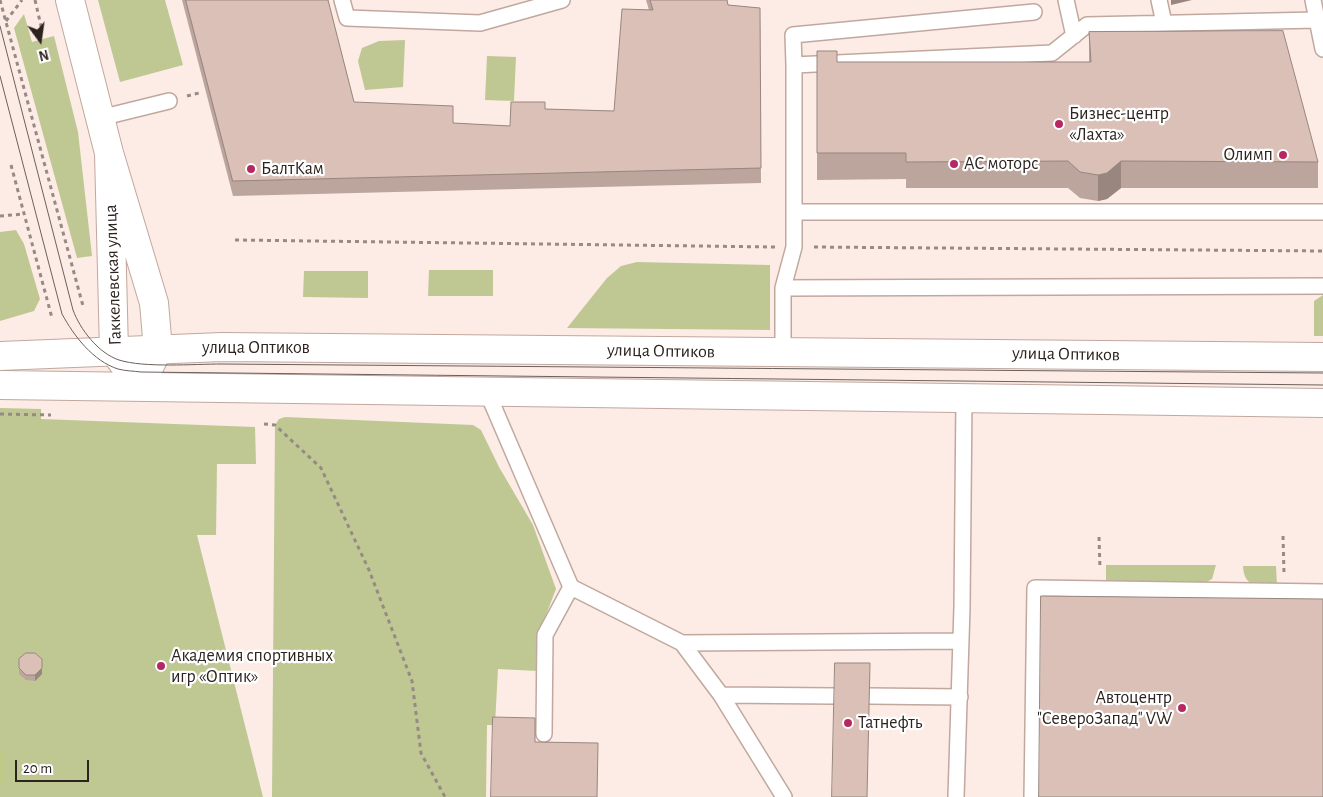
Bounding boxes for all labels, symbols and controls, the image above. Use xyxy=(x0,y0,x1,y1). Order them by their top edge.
north arrow xyxy=(15,15,65,65)
text: N xyxy=(37,47,50,63)
place label: Бизнес-центр «Лахта» xyxy=(1069,103,1169,146)
marker: Бизнес-центр «Лахта» xyxy=(1053,118,1065,130)
place label: Олимп xyxy=(1223,144,1273,166)
marker: Олимп xyxy=(1277,149,1289,161)
place label: АС моторс xyxy=(964,153,1038,175)
place label: БалтКам xyxy=(261,158,324,180)
marker: АС моторс xyxy=(948,158,960,170)
marker: БалтКам xyxy=(245,163,257,175)
street label: Гаккелевская улица xyxy=(100,204,126,346)
street label: улица Оптиков xyxy=(202,337,310,359)
street label: улица Оптиков xyxy=(607,339,715,363)
street label: улица Оптиков xyxy=(1012,342,1120,366)
place label: Академия спортивных игр «Оптик» xyxy=(171,645,333,688)
marker: Академия спортивных игр «Оптик» xyxy=(155,660,167,672)
place label: Автоцентр "СевероЗапад" VW xyxy=(1037,687,1172,730)
marker: Автоцентр "СевероЗапад" VW xyxy=(1176,702,1188,714)
place label: Татнефть xyxy=(858,712,922,734)
marker: Татнефть xyxy=(842,717,854,729)
scale bar xyxy=(18,750,91,782)
text: 20 m xyxy=(23,761,52,776)

